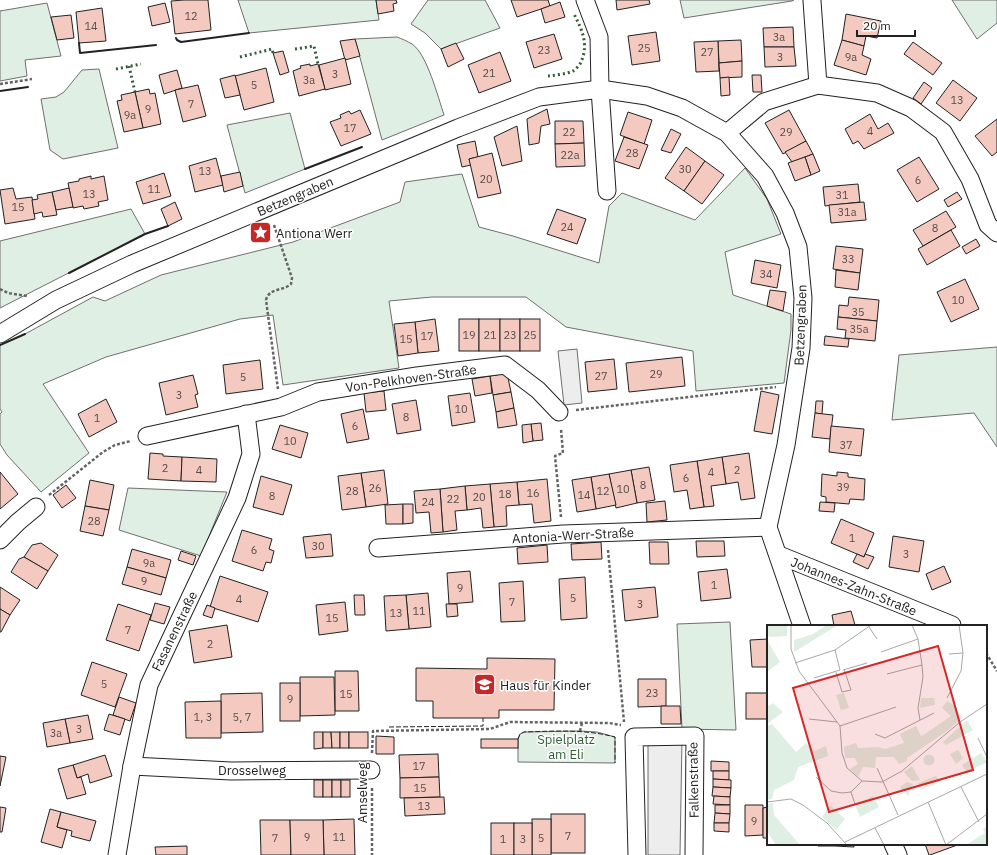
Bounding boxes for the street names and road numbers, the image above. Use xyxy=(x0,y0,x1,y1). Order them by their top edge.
street label: Betzengraben xyxy=(255,173,336,220)
street label: Betzengraben xyxy=(791,284,810,366)
street label: Von-Pelkhoven-Straße xyxy=(344,361,478,396)
street label: Antonia-Werr-Straße xyxy=(512,524,634,547)
street label: Johannes-Zahn-Straße xyxy=(788,553,919,620)
street label: Fasanenstraße xyxy=(148,588,201,674)
street label: Falkenstraße xyxy=(684,742,703,818)
street label: Drosselweg xyxy=(218,762,286,779)
street label: Amselweg xyxy=(354,763,371,823)

